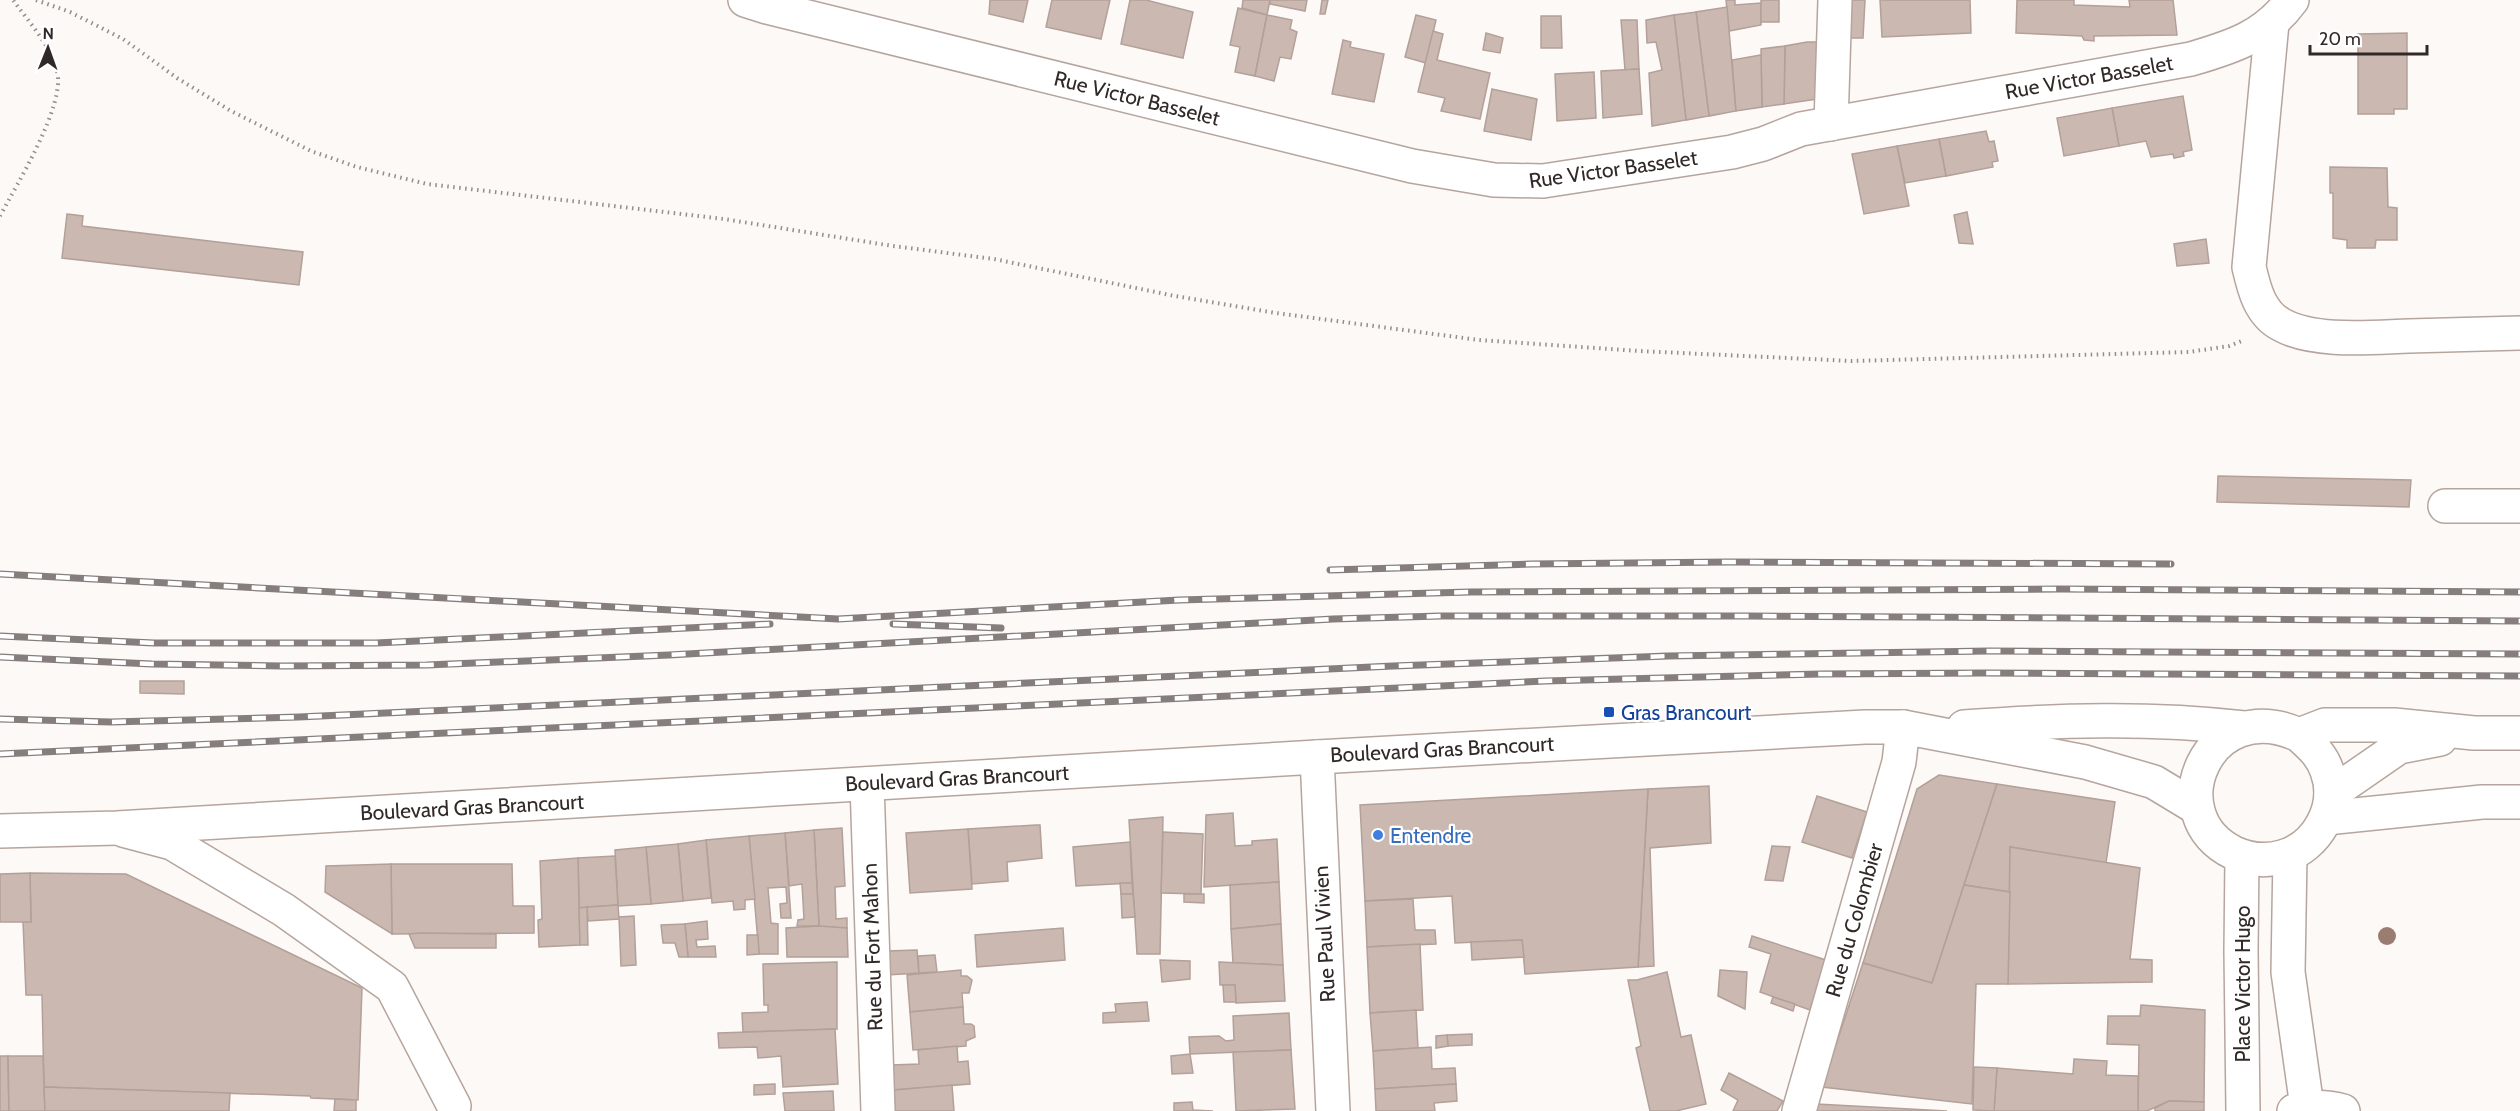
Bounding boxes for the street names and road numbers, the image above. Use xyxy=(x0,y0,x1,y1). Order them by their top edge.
street label: Rue Victor Basselet xyxy=(2003,50,2175,104)
street label: Rue Victor Basselet xyxy=(1052,65,1222,131)
street label: Rue Victor Basselet xyxy=(1527,145,1699,193)
street label: Boulevard Gras Brancourt xyxy=(1329,731,1555,767)
street label: Boulevard Gras Brancourt xyxy=(844,760,1070,796)
street label: Boulevard Gras Brancourt xyxy=(359,789,585,825)
street label: Rue du Colombier xyxy=(1820,840,1888,1000)
street label: Rue du Fort Mahon xyxy=(857,863,887,1031)
street label: Rue Paul Vivien xyxy=(1308,865,1340,1003)
street label: Place Victor Hugo xyxy=(2230,905,2255,1063)

